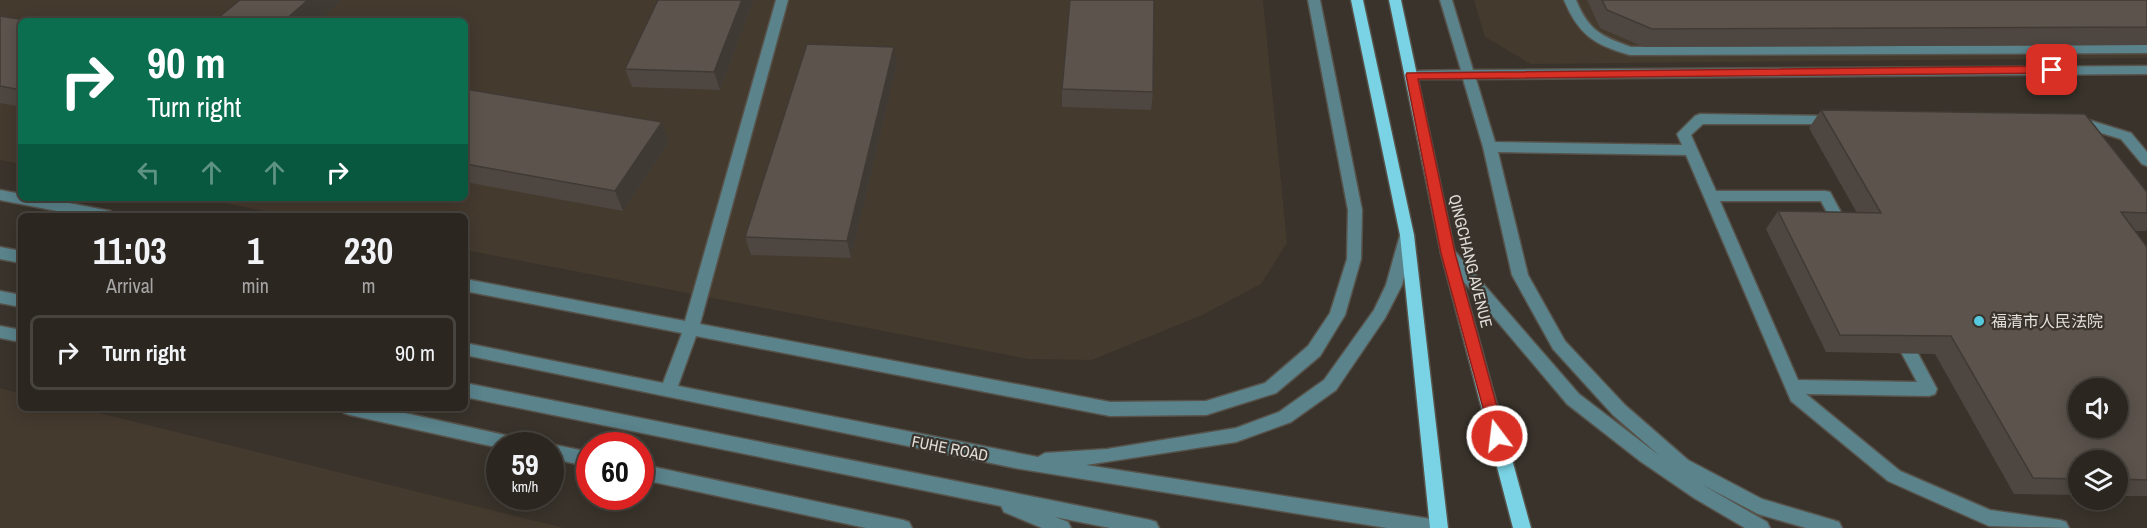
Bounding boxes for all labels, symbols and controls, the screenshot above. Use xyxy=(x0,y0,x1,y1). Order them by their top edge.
text: 90 m xyxy=(147,35,226,91)
icon: right xyxy=(48,42,126,120)
pin xyxy=(2026,44,2077,95)
icon: arrive xyxy=(2035,53,2068,86)
text: Turn right xyxy=(147,89,241,125)
icon: left xyxy=(132,156,165,189)
icon: ahead xyxy=(195,156,228,189)
icon: ahead xyxy=(258,156,291,189)
icon: right xyxy=(321,156,354,189)
street label: QINGCHANG AVENUE xyxy=(1444,192,1498,330)
text: 11:03 xyxy=(93,227,167,275)
text: 1 xyxy=(247,227,264,275)
text: 230 xyxy=(344,227,393,275)
text: Arrival xyxy=(106,272,154,299)
text: min xyxy=(242,272,269,299)
text: m xyxy=(362,272,375,299)
place label: 福清市人民法院 xyxy=(1991,310,2103,332)
marker: 福清市人民法院 xyxy=(1972,314,1986,328)
icon: right xyxy=(51,336,84,369)
text: Turn right xyxy=(102,338,186,368)
text: 90 m xyxy=(395,338,435,368)
map controls xyxy=(2068,378,2128,510)
button: sound xyxy=(2068,378,2128,438)
position arrow xyxy=(1465,404,1529,468)
street label: FUHE ROAD xyxy=(910,430,990,466)
speed limit sign: 60 xyxy=(576,432,654,510)
text: 59 xyxy=(511,444,539,484)
button: layers xyxy=(2068,450,2128,510)
text: km/h xyxy=(512,476,538,497)

